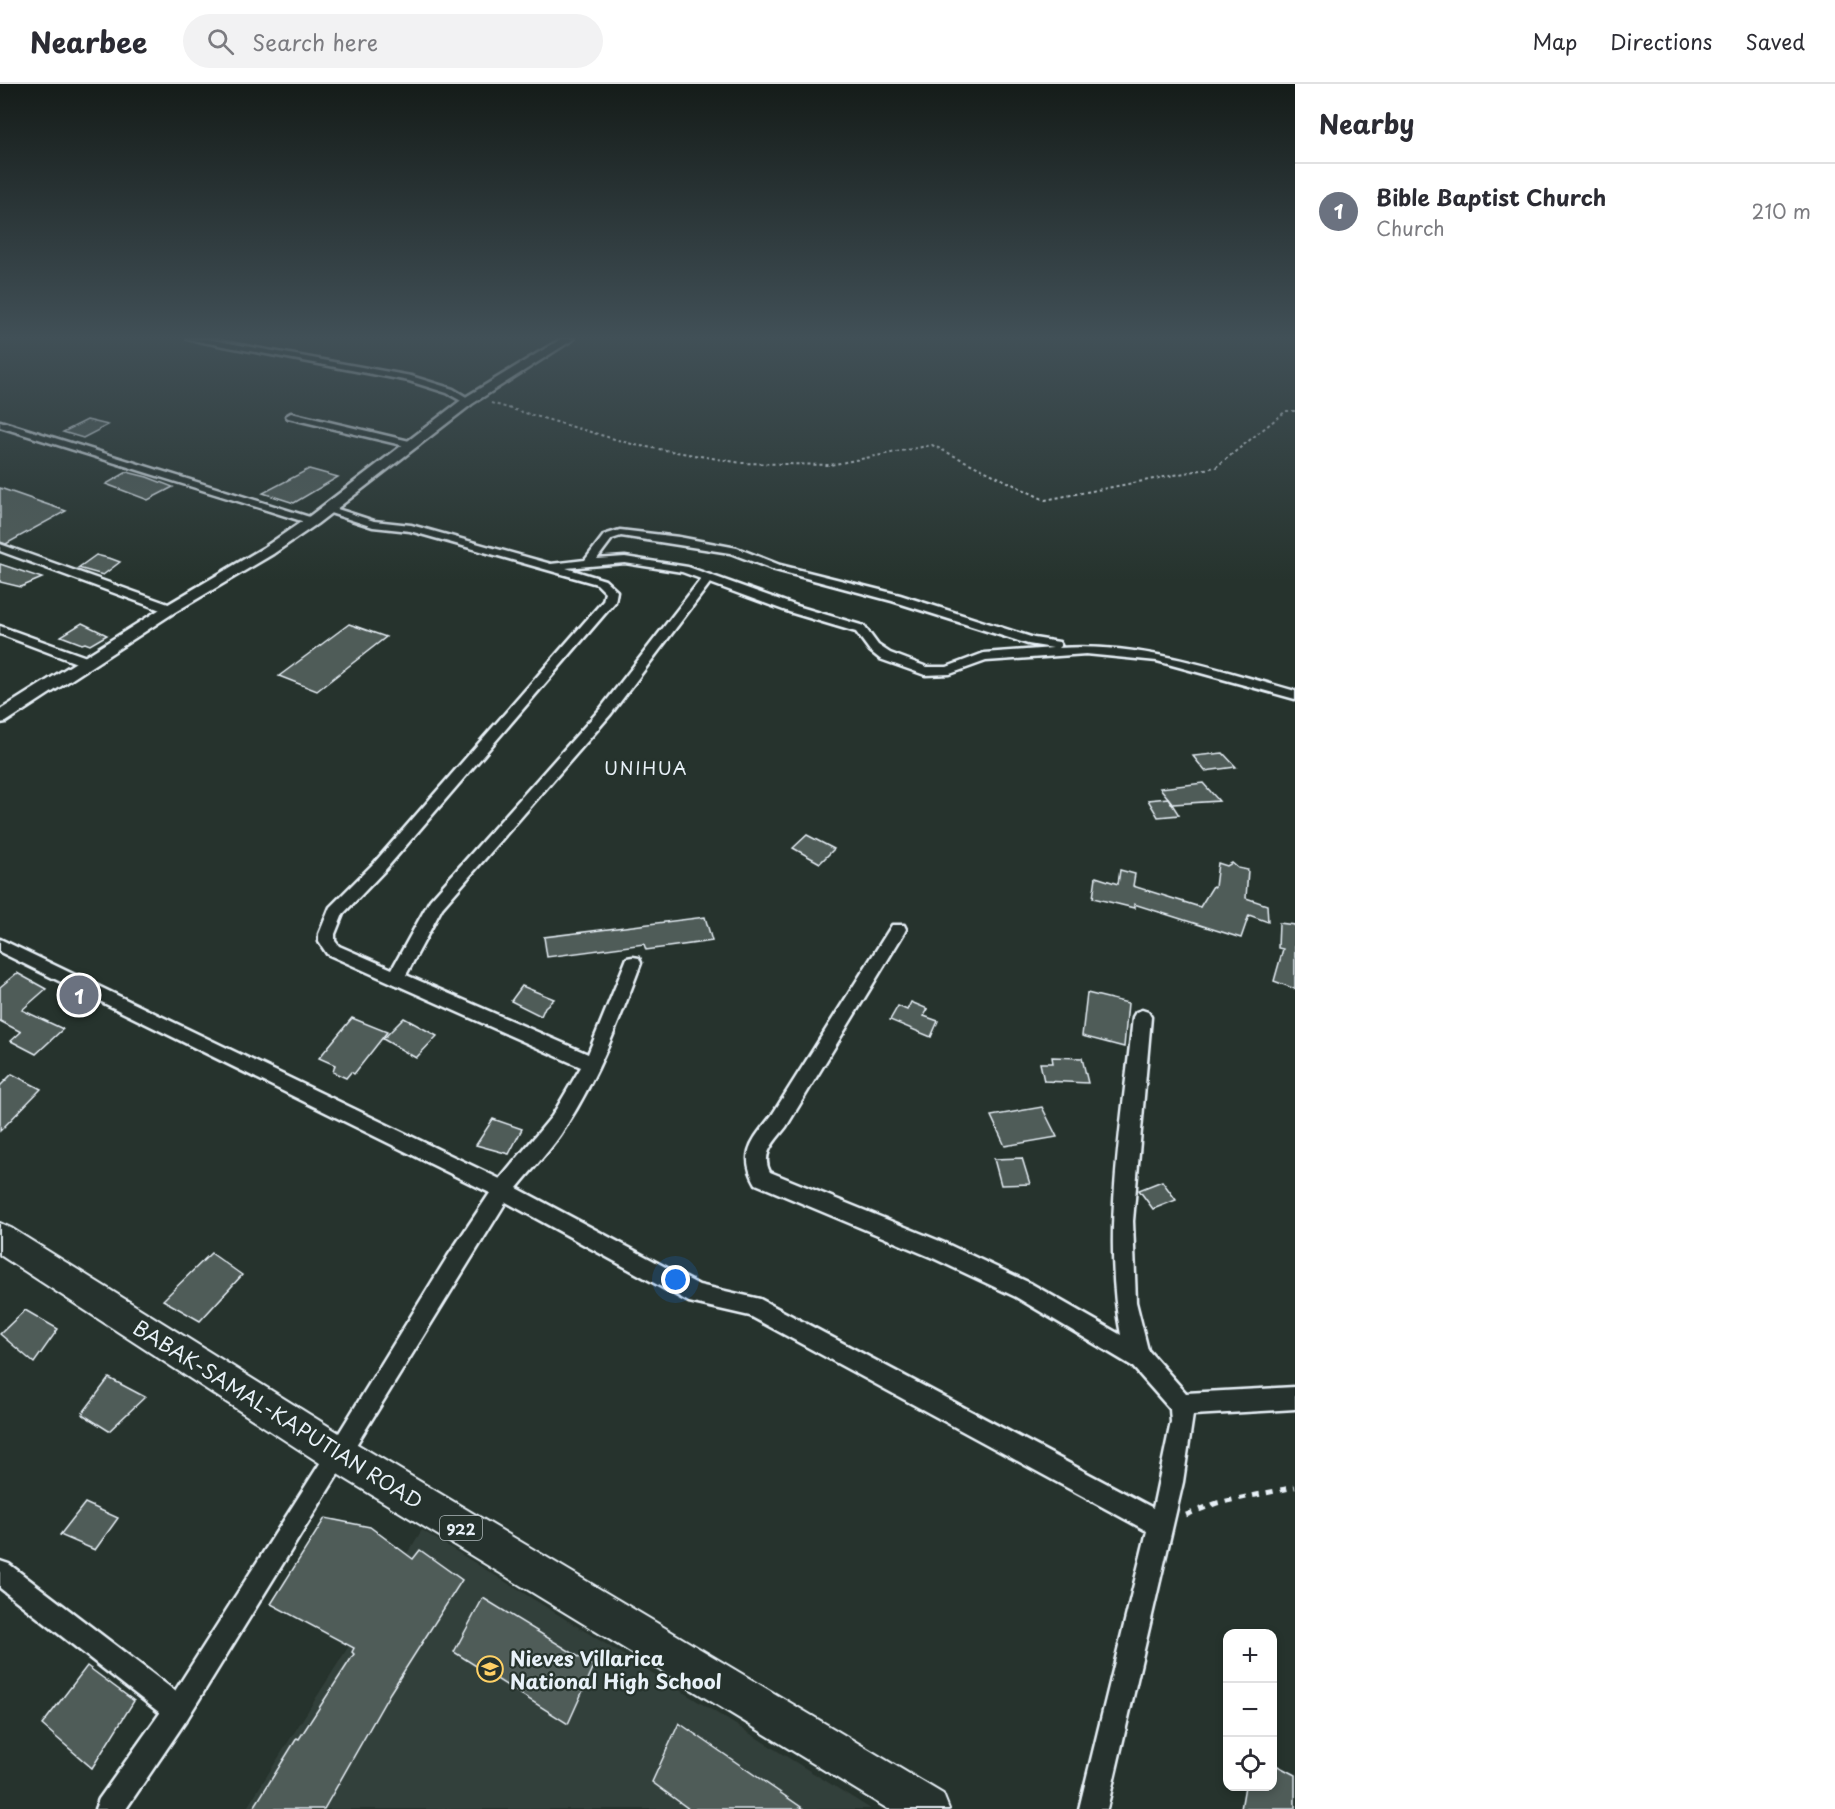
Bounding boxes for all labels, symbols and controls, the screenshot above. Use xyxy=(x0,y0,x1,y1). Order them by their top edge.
search box xyxy=(183,14,603,68)
text: Nearbee xyxy=(30,20,147,63)
icon: search xyxy=(204,25,237,58)
text: Search here xyxy=(252,25,378,58)
text: Map xyxy=(1532,25,1577,57)
text: Directions xyxy=(1610,25,1712,57)
text: Saved xyxy=(1745,25,1805,57)
text: Nearby xyxy=(1319,104,1414,143)
text: Bible Baptist Church xyxy=(1376,180,1606,213)
text: 1 xyxy=(1334,196,1343,226)
text: 210 m xyxy=(1752,196,1811,226)
text: Church xyxy=(1376,213,1445,243)
district label: UNIHUA xyxy=(604,754,688,781)
pin: 1 xyxy=(60,972,98,1018)
your location xyxy=(661,1265,690,1294)
street label: BABAK-SAMAL-KAPUTIAN ROAD xyxy=(127,1312,429,1516)
road number: 922 xyxy=(440,1516,482,1540)
map controls xyxy=(1223,1629,1277,1791)
button: + xyxy=(1223,1629,1277,1683)
place label: Nieves Villarica National High School xyxy=(510,1643,722,1696)
school or university icon: Nieves Villarica National High School xyxy=(475,1654,505,1684)
button: − xyxy=(1223,1683,1277,1737)
button: locate xyxy=(1223,1737,1277,1791)

